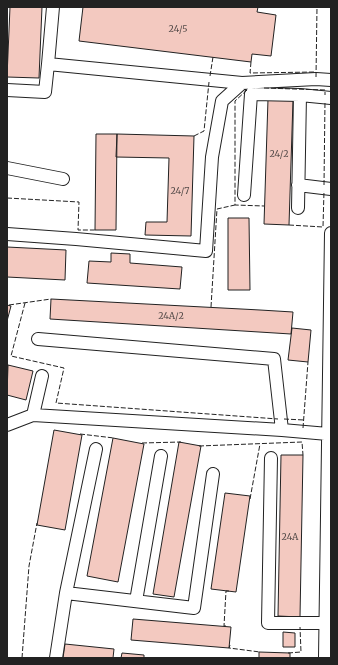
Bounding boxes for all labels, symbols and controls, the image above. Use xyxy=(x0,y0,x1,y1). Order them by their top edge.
house number: 24/5 xyxy=(169,23,187,34)
house number: 24/2 xyxy=(269,148,289,159)
house number: 24/7 xyxy=(171,185,189,196)
house number: 24А/2 xyxy=(158,310,184,321)
house number: 24А xyxy=(282,531,299,542)

